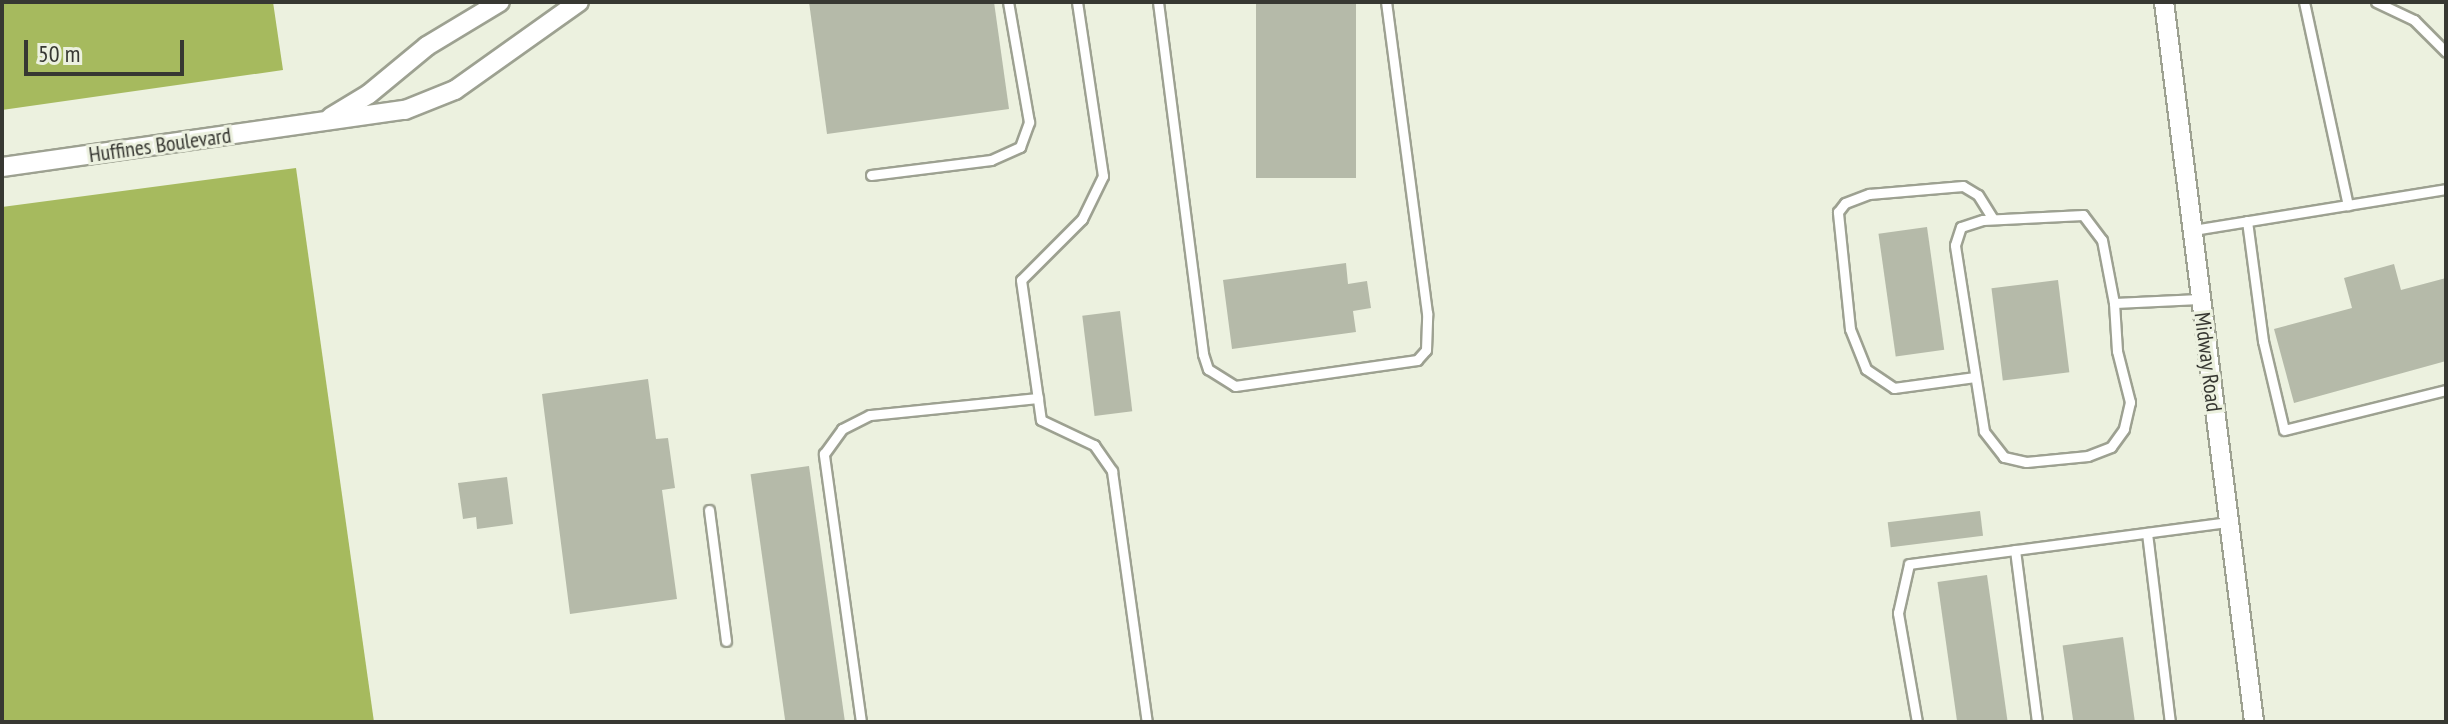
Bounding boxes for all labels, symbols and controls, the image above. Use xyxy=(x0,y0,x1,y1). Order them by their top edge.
scale bar xyxy=(28,24,188,74)
text: 50 m xyxy=(38,38,80,69)
street label: Huffines Boulevard xyxy=(87,122,233,168)
street label: Midway Road xyxy=(2189,310,2227,414)

